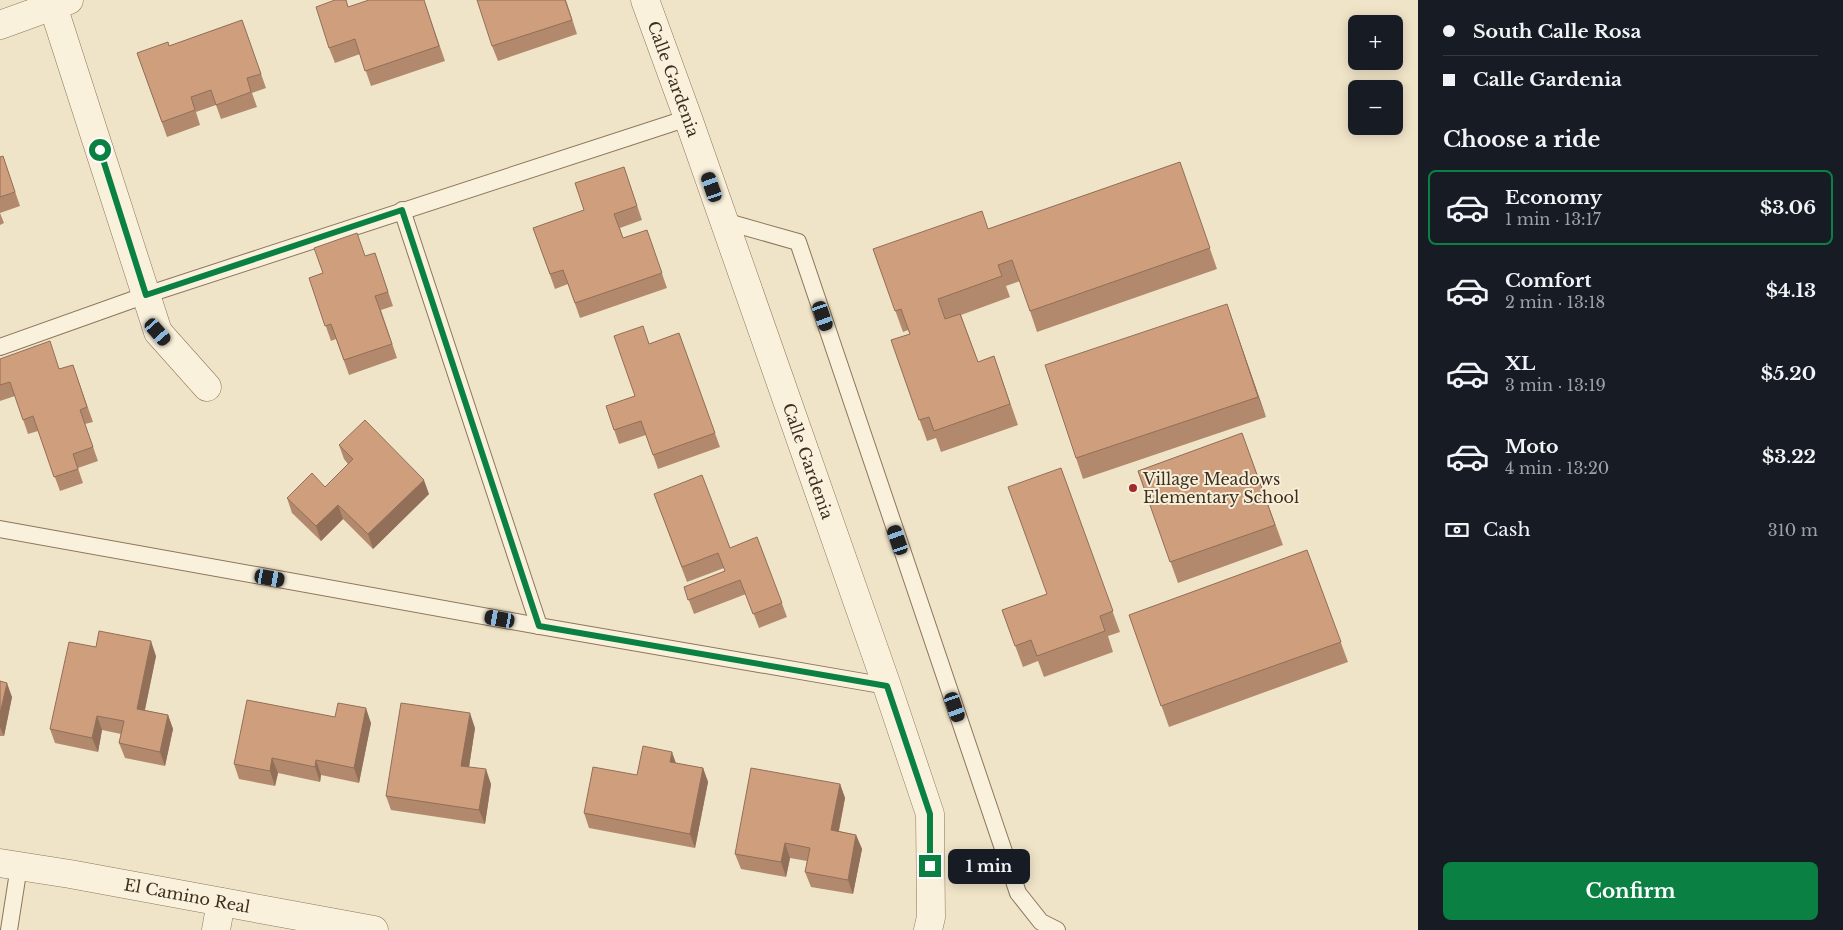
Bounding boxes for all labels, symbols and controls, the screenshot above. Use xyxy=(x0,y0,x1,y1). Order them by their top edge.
map controls xyxy=(1348,15,1403,135)
button: + xyxy=(1348,15,1403,70)
street label: Calle Gardenia xyxy=(644,18,704,140)
text: South Calle Rosa xyxy=(1473,20,1641,43)
text: Calle Gardenia xyxy=(1473,68,1622,91)
button: − xyxy=(1348,80,1403,135)
text: Choose a ride xyxy=(1443,126,1600,153)
route start xyxy=(89,139,111,161)
car xyxy=(700,170,723,204)
icon: car xyxy=(1445,185,1490,230)
text: Economy xyxy=(1505,186,1602,209)
text: $3.06 xyxy=(1760,196,1816,219)
text: 1 min · 13:17 xyxy=(1505,209,1601,229)
icon: car xyxy=(1445,268,1490,313)
text: Comfort xyxy=(1505,269,1592,292)
text: $4.13 xyxy=(1766,279,1816,302)
text: 2 min · 13:18 xyxy=(1505,292,1605,312)
car xyxy=(811,299,834,333)
car xyxy=(142,316,173,348)
icon: car xyxy=(1445,351,1490,396)
text: XL xyxy=(1505,352,1535,375)
text: $5.20 xyxy=(1761,362,1816,385)
text: 3 min · 13:19 xyxy=(1505,375,1606,395)
street label: Calle Gardenia xyxy=(779,400,838,522)
icon: car xyxy=(1445,434,1490,479)
text: Moto xyxy=(1505,435,1559,458)
text: $3.22 xyxy=(1762,445,1816,468)
text: 4 min · 13:20 xyxy=(1505,458,1609,478)
place label: Village Meadows Elementary School xyxy=(1142,469,1299,507)
marker: Village Meadows Elementary School xyxy=(1127,482,1139,494)
icon: cash xyxy=(1443,516,1471,544)
text: Cash xyxy=(1483,518,1530,541)
text: 310 m xyxy=(1768,520,1818,540)
car xyxy=(886,523,909,557)
car xyxy=(253,568,286,588)
car xyxy=(483,609,516,629)
car xyxy=(943,690,966,724)
callout: 1 min xyxy=(948,848,1030,884)
route end xyxy=(919,855,941,877)
text: 1 min xyxy=(966,856,1012,876)
button: Confirm xyxy=(1443,862,1818,920)
street label: El Camino Real xyxy=(123,874,252,917)

